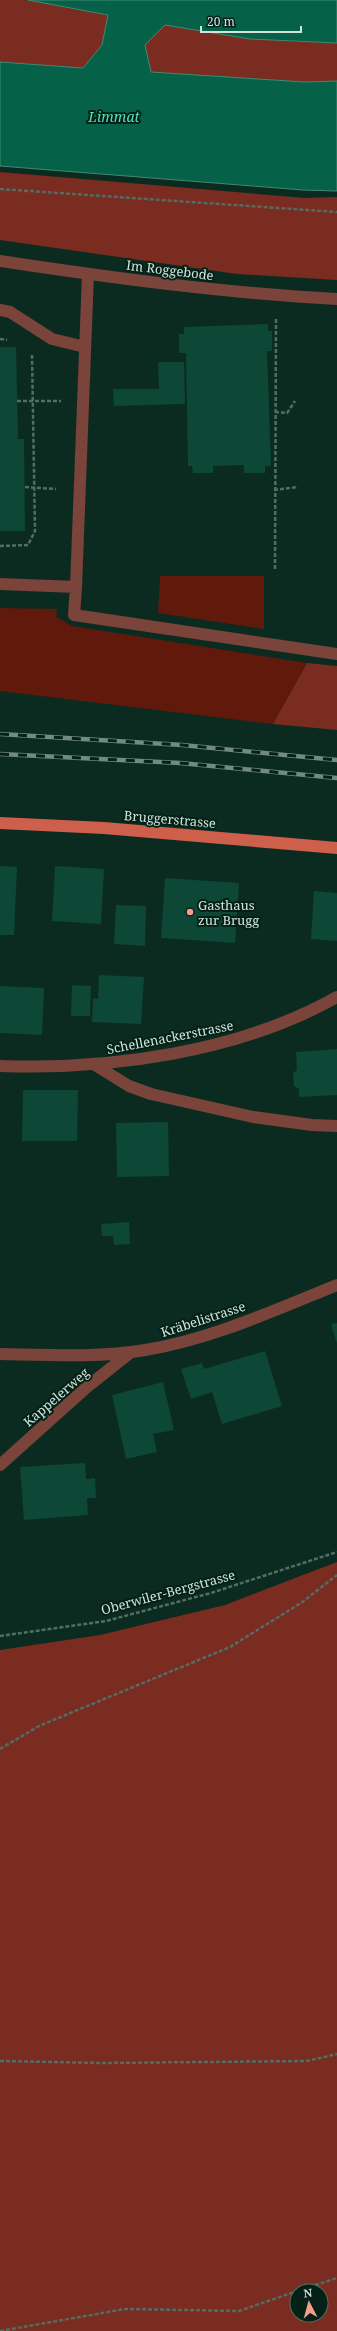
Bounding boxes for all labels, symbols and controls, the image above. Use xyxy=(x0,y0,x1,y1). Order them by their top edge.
scale bar xyxy=(201,8,301,34)
text: 20 m xyxy=(207,13,235,30)
water label: Limmat xyxy=(87,107,141,126)
street label: Im Roggebode xyxy=(125,256,215,284)
street label: Bruggerstrasse xyxy=(123,806,217,832)
place label: Gasthaus zur Brugg xyxy=(198,896,259,929)
marker: Gasthaus zur Brugg xyxy=(185,907,195,917)
street label: Schellenackerstrasse xyxy=(105,1016,235,1058)
street label: Kräbelistrasse xyxy=(159,1297,248,1341)
street label: Kappelerweg xyxy=(19,1363,93,1431)
street label: Oberwiler-Bergstrasse xyxy=(99,1565,237,1619)
north arrow xyxy=(289,2283,329,2323)
text: N xyxy=(303,2285,313,2300)

